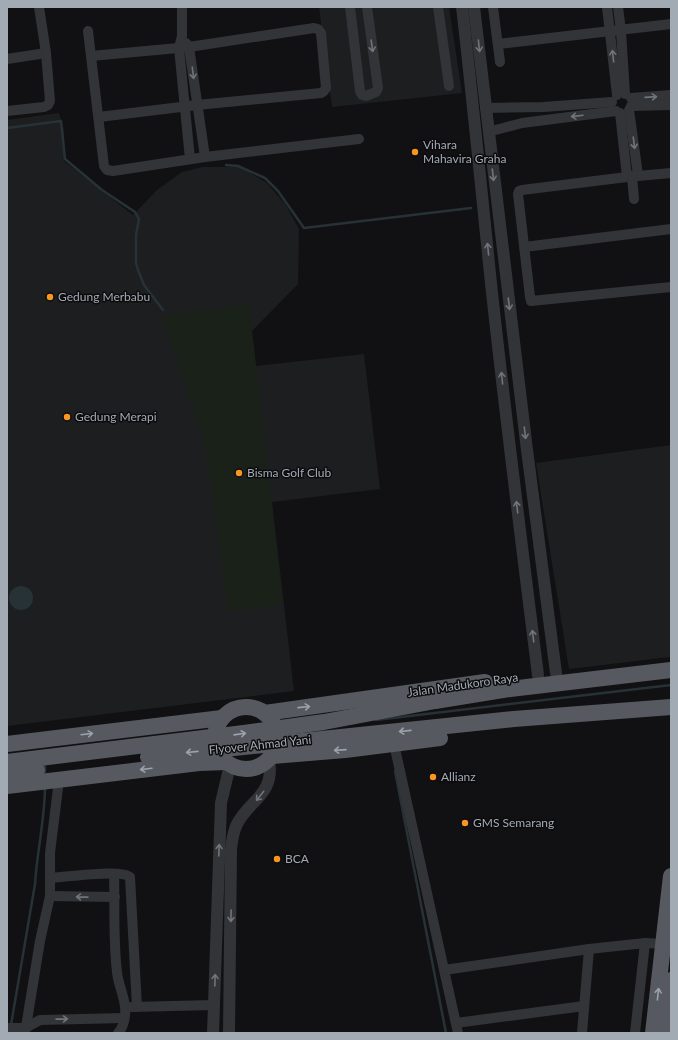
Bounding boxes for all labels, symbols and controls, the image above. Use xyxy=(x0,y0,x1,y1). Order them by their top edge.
one-way arrow xyxy=(368,39,376,52)
one-way arrow xyxy=(475,39,482,52)
one-way arrow xyxy=(609,50,616,63)
one-way arrow xyxy=(189,66,196,79)
one-way arrow xyxy=(644,93,657,100)
one-way arrow xyxy=(571,112,584,120)
one-way arrow xyxy=(630,136,637,149)
place label: Vihara Mahavira Graha xyxy=(423,137,506,166)
marker: Vihara Mahavira Graha xyxy=(410,147,420,157)
one-way arrow xyxy=(490,168,497,181)
one-way arrow xyxy=(484,243,492,256)
place label: Gedung Merbabu xyxy=(58,289,150,304)
marker: Gedung Merbabu xyxy=(45,292,55,302)
one-way arrow xyxy=(505,297,513,310)
one-way arrow xyxy=(498,372,506,385)
place label: Gedung Merapi xyxy=(75,409,157,424)
marker: Gedung Merapi xyxy=(62,412,72,422)
one-way arrow xyxy=(521,426,529,439)
place label: Bisma Golf Club xyxy=(247,465,332,480)
marker: Bisma Golf Club xyxy=(234,468,244,478)
one-way arrow xyxy=(513,501,521,514)
one-way arrow xyxy=(529,630,537,643)
street label: Jalan Madukoro Raya xyxy=(407,669,519,700)
one-way arrow xyxy=(297,704,310,711)
one-way arrow xyxy=(399,727,412,735)
one-way arrow xyxy=(80,730,93,738)
one-way arrow xyxy=(233,730,246,738)
street label: Flyover Ahmad Yani xyxy=(208,732,312,757)
one-way arrow xyxy=(334,747,347,754)
one-way arrow xyxy=(186,748,199,756)
one-way arrow xyxy=(139,766,152,773)
place label: Allianz xyxy=(441,769,476,784)
marker: Allianz xyxy=(428,772,438,782)
one-way arrow xyxy=(256,790,265,801)
place label: GMS Semarang xyxy=(473,815,554,830)
marker: GMS Semarang xyxy=(460,818,470,828)
one-way arrow xyxy=(215,844,223,857)
place label: BCA xyxy=(285,851,310,866)
marker: BCA xyxy=(272,854,282,864)
one-way arrow xyxy=(76,893,89,901)
one-way arrow xyxy=(227,909,235,922)
one-way arrow xyxy=(211,974,219,987)
one-way arrow xyxy=(654,988,661,1001)
one-way arrow xyxy=(55,1015,68,1023)

